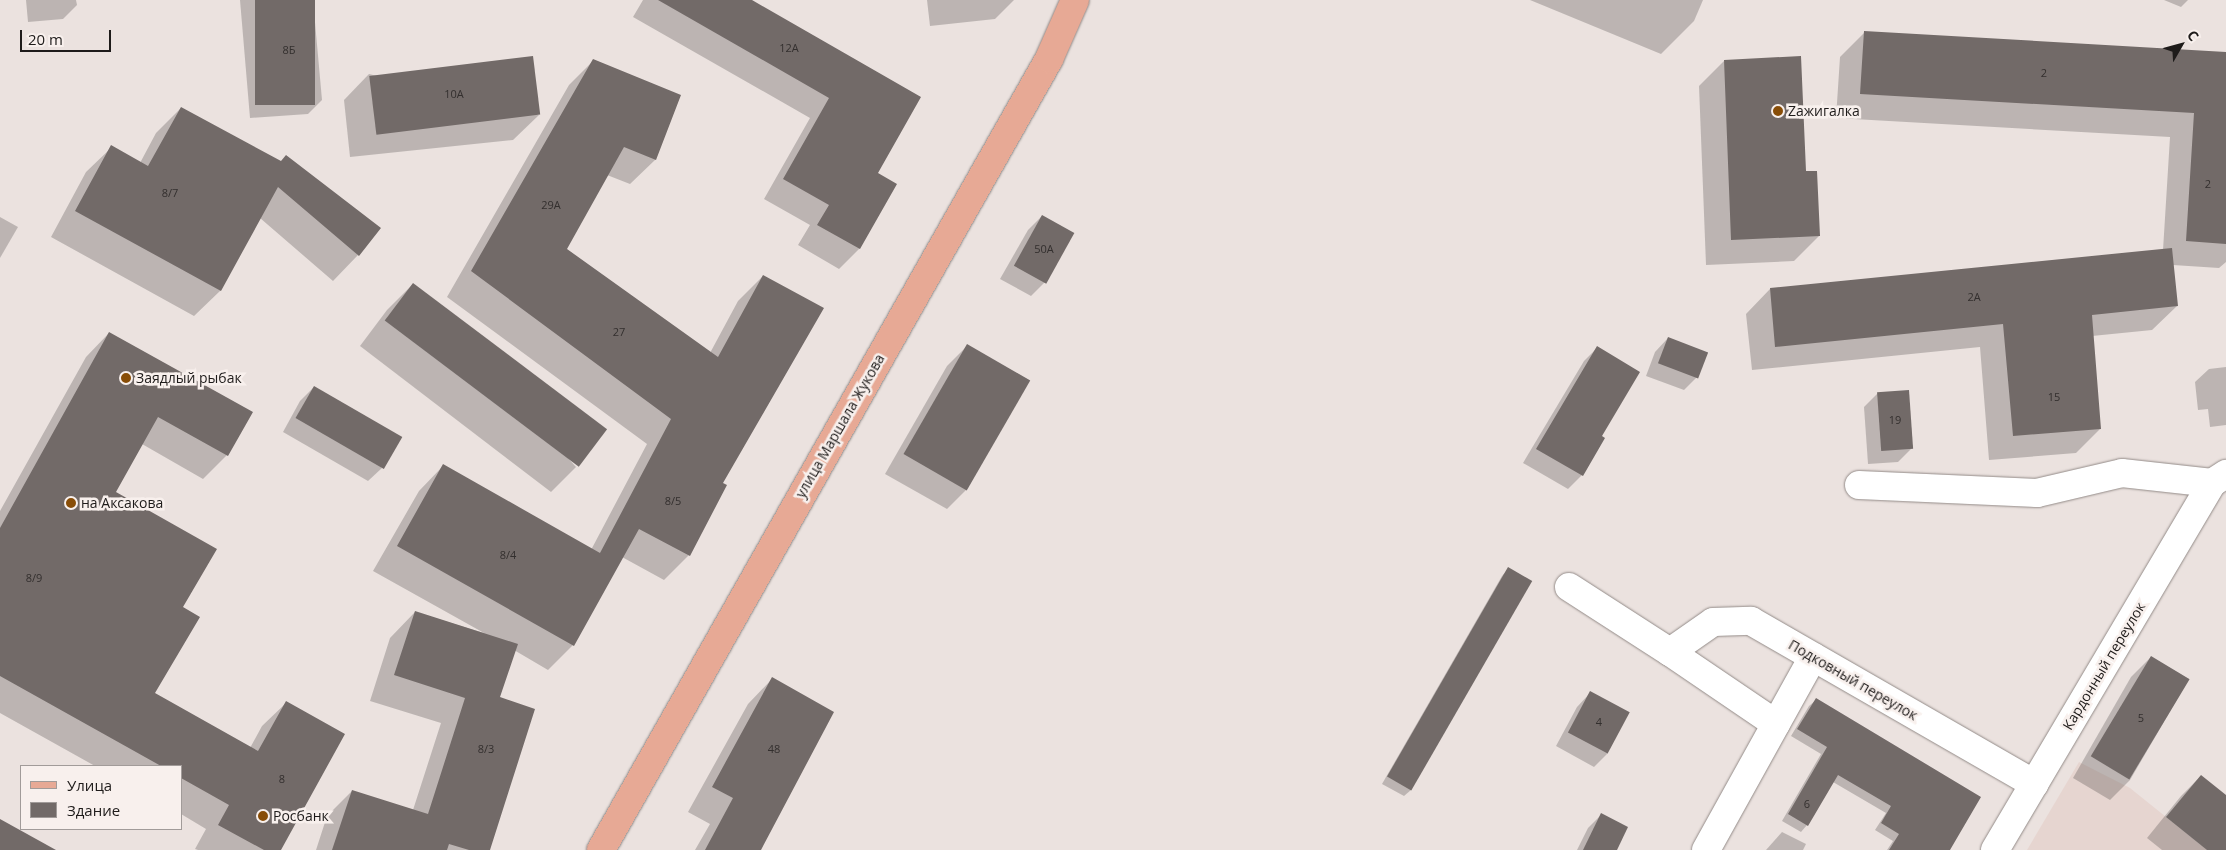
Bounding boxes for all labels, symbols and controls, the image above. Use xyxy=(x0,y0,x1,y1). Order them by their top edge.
scale bar xyxy=(22,20,114,52)
north arrow xyxy=(2156,20,2206,70)
text: С xyxy=(2183,26,2203,45)
text: 20 m xyxy=(28,29,63,49)
house number: 12А xyxy=(779,41,799,55)
house number: 8Б xyxy=(282,43,296,57)
house number: 2 xyxy=(2041,66,2047,80)
house number: 10А xyxy=(444,87,464,101)
place label: Zажигалка xyxy=(1788,103,1860,119)
marker: Zажигалка xyxy=(1772,105,1784,117)
house number: 2 xyxy=(2205,177,2211,191)
house number: 8/7 xyxy=(162,186,178,200)
house number: 29А xyxy=(541,198,561,212)
house number: 50А xyxy=(1034,242,1054,256)
house number: 2А xyxy=(1967,290,1981,304)
house number: 27 xyxy=(613,325,625,339)
street label: улица Маршала Жукова xyxy=(792,351,888,501)
place label: Заядлый рыбак xyxy=(136,370,242,386)
marker: Заядлый рыбак xyxy=(120,372,132,384)
house number: 15 xyxy=(2048,390,2060,404)
house number: 19 xyxy=(1889,413,1901,427)
house number: 8/5 xyxy=(665,494,681,508)
place label: на Аксакова xyxy=(81,495,163,511)
marker: на Аксакова xyxy=(65,497,77,509)
house number: 8/4 xyxy=(500,548,516,562)
house number: 8/9 xyxy=(26,571,42,585)
street label: Кардонный переулок xyxy=(2059,599,2149,733)
street label: Подковный переулок xyxy=(1786,636,1920,724)
house number: 5 xyxy=(2138,711,2144,725)
house number: 4 xyxy=(1596,715,1602,729)
house number: 8/3 xyxy=(478,742,494,756)
house number: 48 xyxy=(768,742,780,756)
legend xyxy=(20,765,182,830)
house number: 8 xyxy=(279,772,285,786)
text: Улица xyxy=(67,775,112,795)
house number: 6 xyxy=(1804,797,1810,811)
text: Здание xyxy=(67,800,120,820)
place label: Росбанк xyxy=(273,808,329,824)
marker: Росбанк xyxy=(257,810,269,822)

